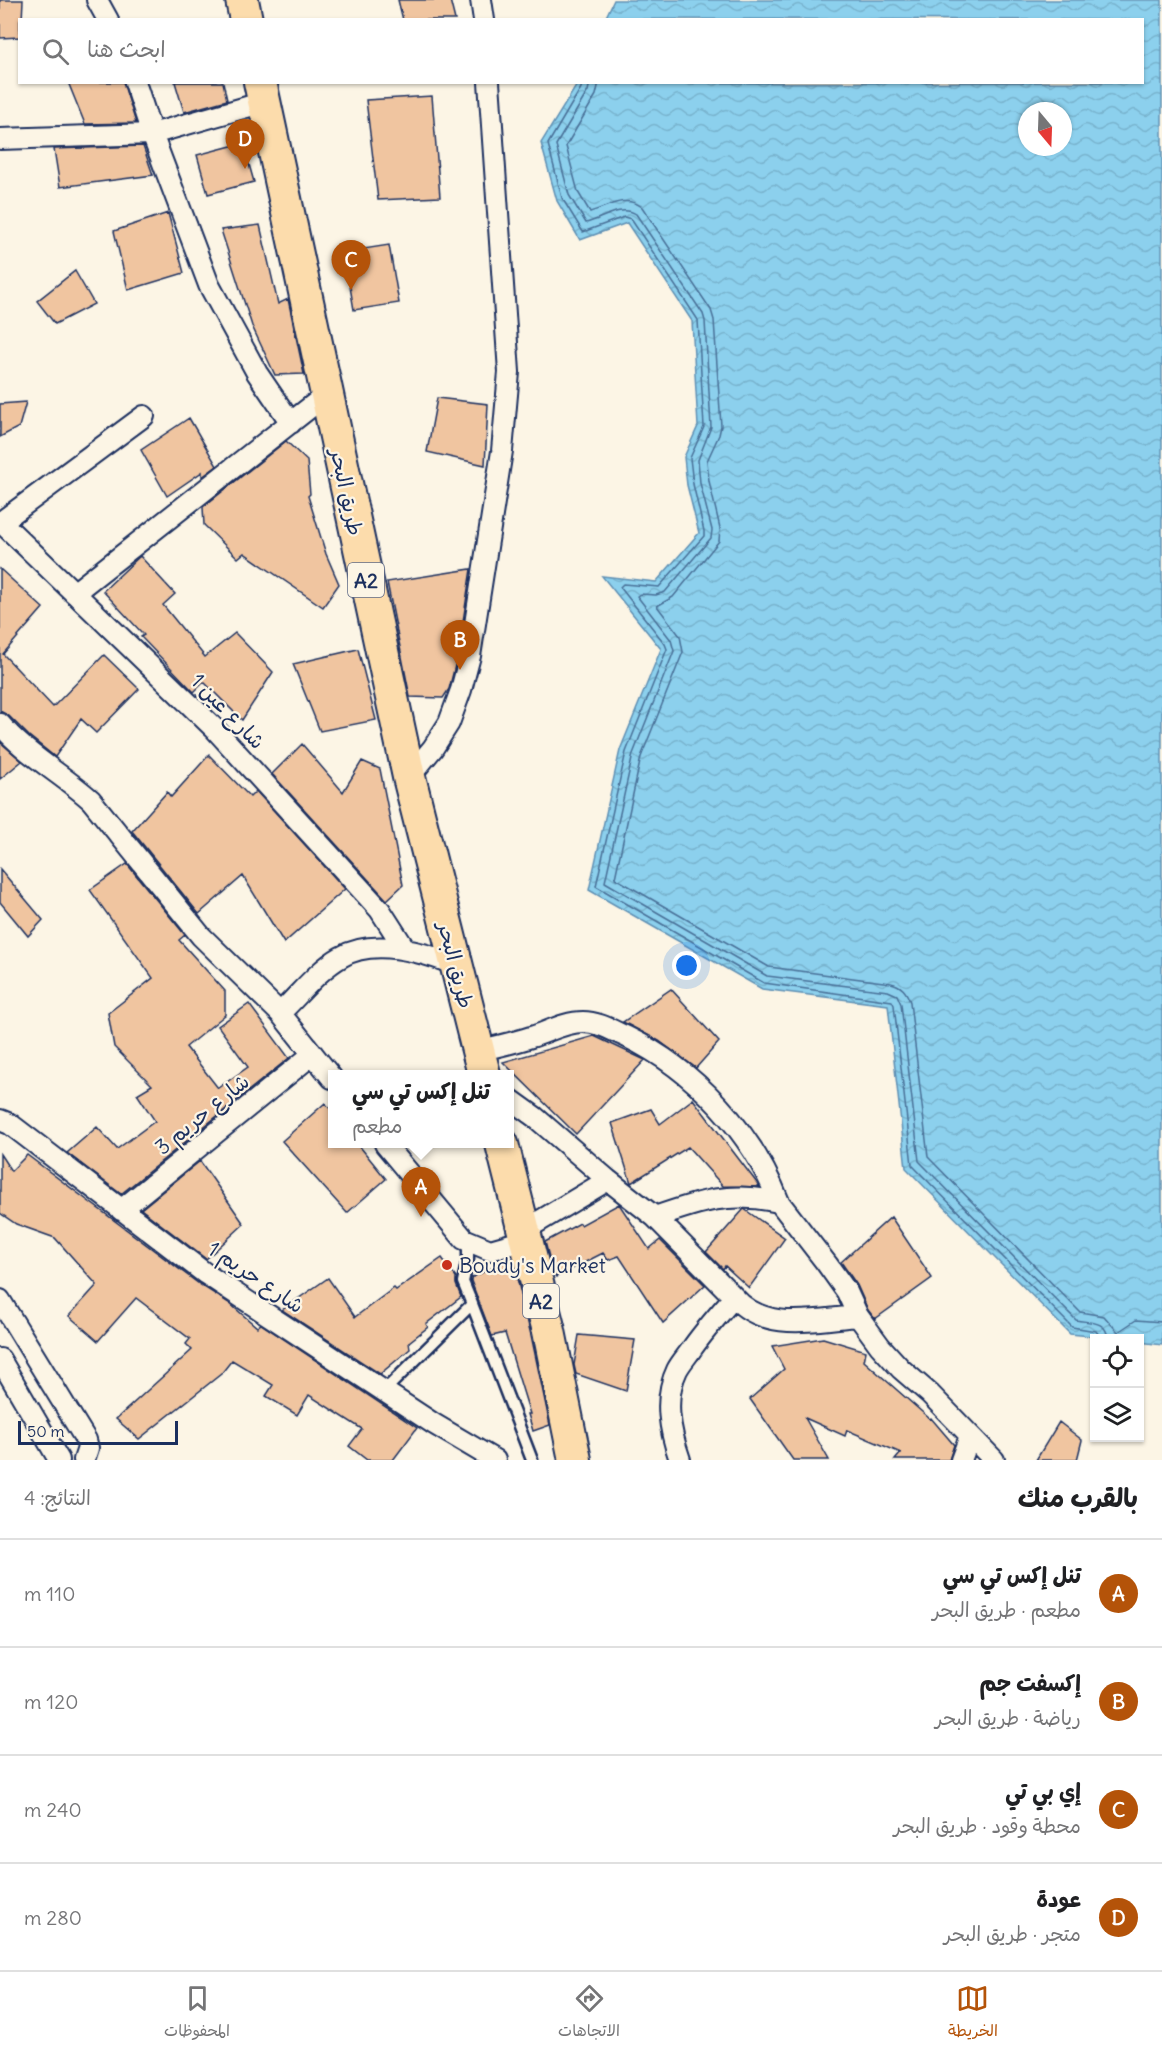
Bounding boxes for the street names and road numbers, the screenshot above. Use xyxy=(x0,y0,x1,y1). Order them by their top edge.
street label: طريق البحر xyxy=(324,444,369,538)
road number: A2 xyxy=(348,563,384,597)
street label: شارع عين 1 xyxy=(184,667,271,756)
street label: طريق البحر xyxy=(432,917,480,1011)
street label: شارع حريم 3 xyxy=(149,1068,257,1163)
street label: شارع حريم 1 xyxy=(201,1235,309,1322)
road number: A2 xyxy=(523,1284,559,1318)

